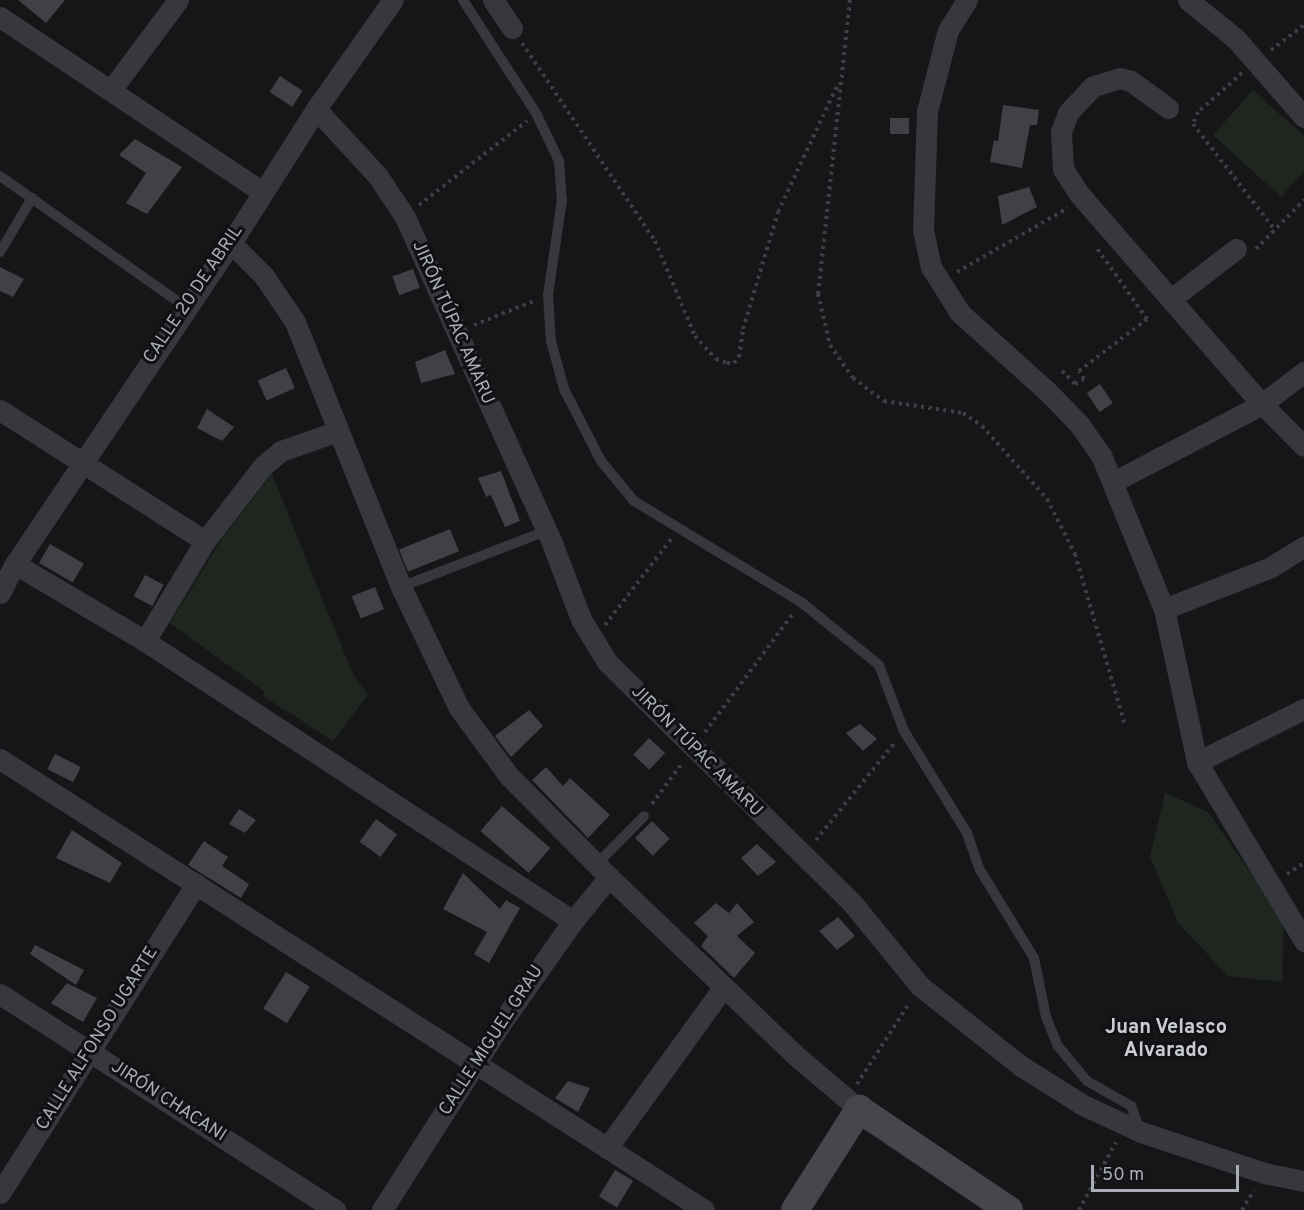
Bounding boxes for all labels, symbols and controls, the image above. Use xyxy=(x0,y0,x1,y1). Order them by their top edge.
street label: CALLE 20 DE ABRIL xyxy=(139,221,249,369)
street label: JIRÓN TÚPAC AMARU xyxy=(406,237,498,409)
street label: JIRÓN TÚPAC AMARU xyxy=(625,681,767,823)
street label: CALLE ALFONSO UGARTE xyxy=(32,943,164,1135)
street label: CALLE MIGUEL GRAU xyxy=(435,962,549,1120)
district label: Juan Velasco Alvarado xyxy=(1105,1017,1227,1064)
street label: JIRÓN CHACANI xyxy=(106,1057,230,1147)
scale bar xyxy=(1094,1153,1242,1191)
text: 50 m xyxy=(1102,1164,1144,1187)

